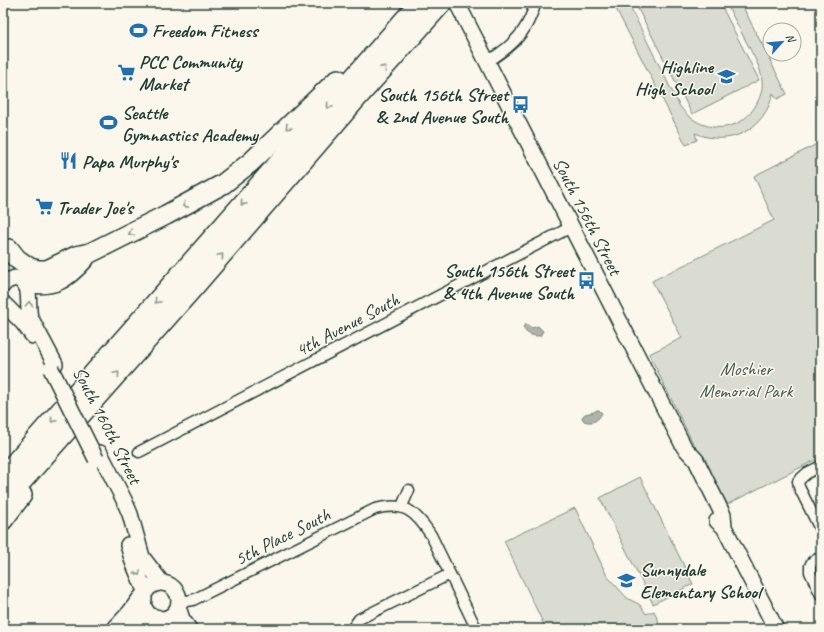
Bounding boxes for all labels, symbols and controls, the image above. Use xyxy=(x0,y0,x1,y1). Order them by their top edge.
place label: Freedom Fitness xyxy=(152,19,260,43)
sports icon: Freedom Fitness xyxy=(129,20,149,40)
north arrow xyxy=(762,22,802,62)
text: N xyxy=(783,31,800,46)
place label: PCC Community Market xyxy=(139,50,243,96)
place label: Highline High School xyxy=(635,55,717,101)
supermarket icon: PCC Community Market xyxy=(116,62,136,82)
one-way arrow xyxy=(380,65,387,72)
school or university icon: Highline High School xyxy=(716,67,736,87)
place label: South 156th Street & 2nd Avenue South xyxy=(376,83,511,129)
bus stop icon: South 156th Street & 2nd Avenue South xyxy=(511,95,531,115)
place label: Seattle Gymnastics Academy xyxy=(122,101,259,147)
one-way arrow xyxy=(326,101,333,109)
sports icon: Seattle Gymnastics Academy xyxy=(99,113,119,133)
one-way arrow xyxy=(285,122,293,129)
place label: Papa Murphy's xyxy=(82,150,180,174)
restaurant icon: Papa Murphy's xyxy=(59,151,79,171)
street label: South 156th Street xyxy=(547,154,628,281)
place label: Trader Joe's xyxy=(57,196,135,220)
supermarket icon: Trader Joe's xyxy=(34,197,54,217)
one-way arrow xyxy=(241,199,248,206)
one-way arrow xyxy=(182,200,189,207)
one-way arrow xyxy=(127,228,135,236)
one-way arrow xyxy=(216,253,223,261)
place label: South 156th Street & 4th Avenue South xyxy=(443,259,577,305)
bus stop icon: South 156th Street & 4th Avenue South xyxy=(577,271,597,291)
street label: 4th Avenue South xyxy=(291,287,405,362)
one-way arrow xyxy=(155,296,162,304)
one-way arrow xyxy=(24,301,33,307)
park label: Moshier Memorial Park xyxy=(700,357,794,403)
street label: South 160th Street xyxy=(67,363,148,490)
one-way arrow xyxy=(112,371,120,379)
one-way arrow xyxy=(50,415,57,422)
street label: 5th Place South xyxy=(231,502,334,571)
place label: Sunnydale Elementary School xyxy=(640,558,764,604)
one-way arrow xyxy=(133,569,141,576)
school or university icon: Sunnydale Elementary School xyxy=(617,570,637,590)

